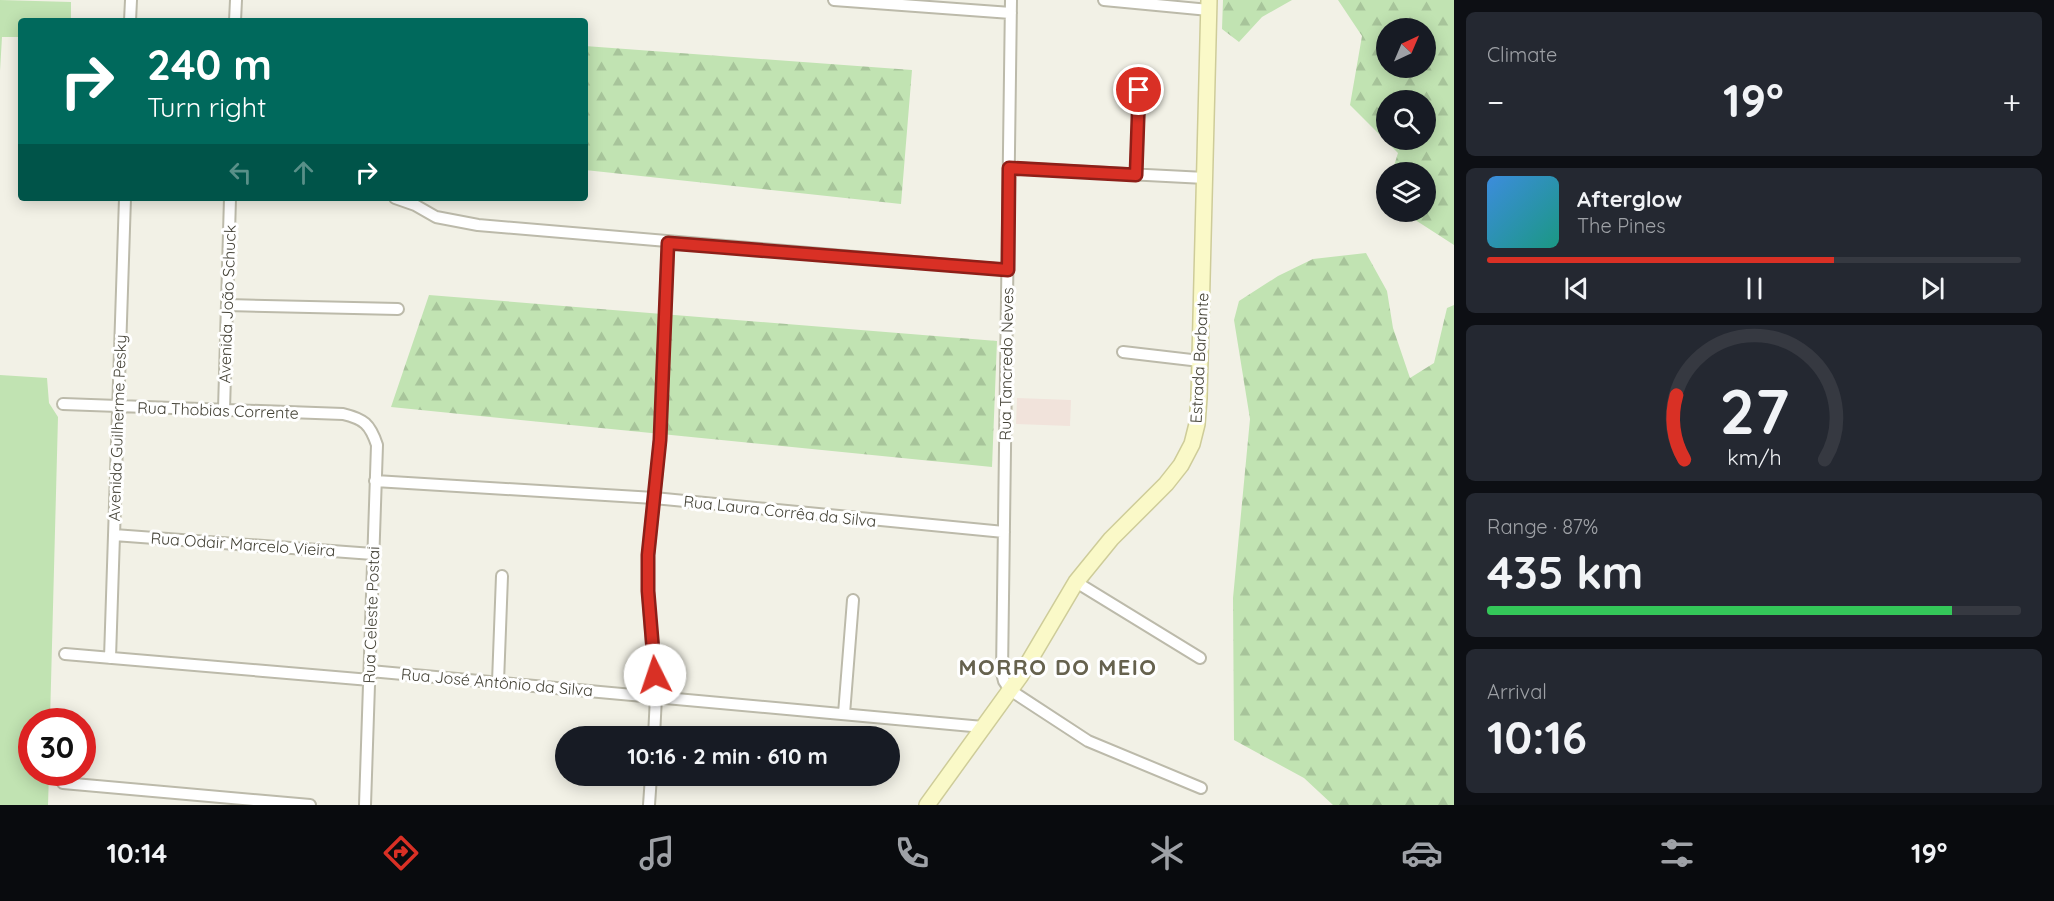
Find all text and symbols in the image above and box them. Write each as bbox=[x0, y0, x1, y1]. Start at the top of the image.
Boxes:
north arrow bbox=[1376, 18, 1436, 78]
map controls bbox=[1376, 18, 1436, 222]
text: 240 m bbox=[147, 38, 272, 91]
icon: right bbox=[48, 42, 126, 120]
text: Climate bbox=[1487, 42, 1557, 67]
pin bbox=[1113, 64, 1164, 115]
text: 19° bbox=[1723, 72, 1784, 128]
icon: arrive bbox=[1122, 73, 1155, 106]
text: − bbox=[1487, 81, 1504, 122]
text: + bbox=[2002, 81, 2021, 122]
text: Turn right bbox=[147, 90, 266, 124]
button: search bbox=[1376, 90, 1436, 150]
icon: left bbox=[224, 156, 257, 189]
icon: ahead bbox=[287, 156, 320, 189]
icon: right bbox=[350, 156, 383, 189]
button: layers bbox=[1376, 162, 1436, 222]
text: Afterglow bbox=[1577, 185, 1682, 213]
text: The Pines bbox=[1577, 213, 1666, 238]
street label: Avenida João Schuck bbox=[214, 224, 240, 384]
icon: previous bbox=[1560, 272, 1593, 305]
icon: pause bbox=[1738, 272, 1771, 305]
icon: next bbox=[1916, 272, 1949, 305]
street label: Rua Tancredo Neves bbox=[995, 287, 1017, 441]
street label: Estrada Barbante bbox=[1186, 292, 1212, 424]
street label: Avenida Guilherme Pesky bbox=[104, 334, 130, 522]
text: 27 bbox=[1719, 372, 1789, 450]
street label: Rua Thobias Corrente bbox=[137, 397, 299, 423]
text: km/h bbox=[1727, 444, 1781, 470]
street label: Rua Laura Corrêa da Silva bbox=[683, 491, 877, 531]
text: Range · 87% bbox=[1487, 514, 1598, 539]
street label: Rua Odair Marcelo Vieira bbox=[150, 528, 336, 560]
text: 435 km bbox=[1487, 544, 1643, 600]
street label: Rua Celeste Postai bbox=[359, 546, 383, 684]
position arrow bbox=[623, 643, 687, 707]
district label: MORRO DO MEIO bbox=[958, 653, 1158, 681]
street label: Rua José Antônio da Silva bbox=[400, 664, 594, 700]
text: Arrival bbox=[1487, 679, 1547, 704]
speed limit sign: 30 bbox=[18, 708, 96, 786]
text: 10:16 bbox=[1487, 709, 1587, 765]
text: 10:16 · 2 min · 610 m bbox=[627, 742, 828, 770]
icon: directions bbox=[380, 832, 422, 874]
icon: music bbox=[636, 832, 678, 874]
icon: phone bbox=[891, 832, 933, 874]
icon: climate bbox=[1146, 832, 1188, 874]
icon: car bbox=[1401, 832, 1443, 874]
icon: filters bbox=[1656, 832, 1698, 874]
text: 10:14 bbox=[107, 836, 167, 870]
text: 19° bbox=[1911, 836, 1947, 870]

